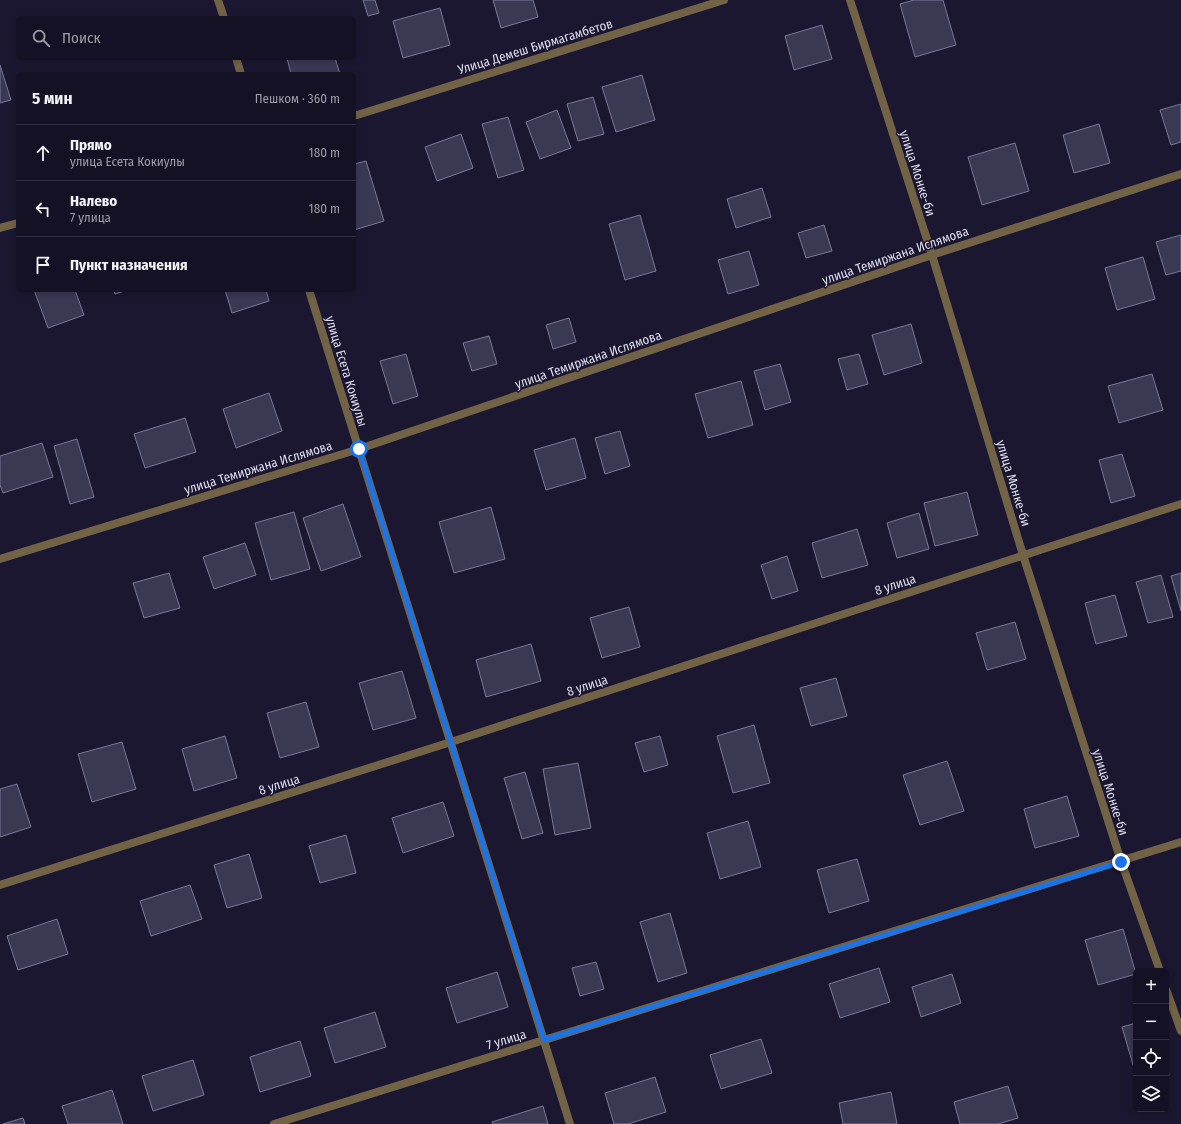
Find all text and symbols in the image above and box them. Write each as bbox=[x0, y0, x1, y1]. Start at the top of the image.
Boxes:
search box bbox=[16, 16, 356, 60]
street label: Улица Демеш Бирмагамбетов bbox=[455, 16, 614, 77]
icon: search bbox=[30, 27, 52, 49]
text: Поиск bbox=[62, 29, 100, 47]
text: 5 мин bbox=[32, 88, 72, 109]
text: Пешком · 360 m bbox=[255, 91, 340, 106]
street label: улица Монке-би bbox=[897, 128, 938, 218]
text: Прямо bbox=[70, 136, 112, 154]
icon: ahead bbox=[32, 142, 54, 164]
text: 180 m bbox=[309, 145, 340, 160]
text: улица Есета Кокиулы bbox=[70, 154, 185, 169]
text: Налево bbox=[70, 192, 117, 210]
icon: left bbox=[32, 198, 54, 220]
text: 180 m bbox=[309, 201, 340, 216]
text: 7 улица bbox=[70, 210, 111, 225]
street label: улица Темиржана Ислямова bbox=[820, 223, 970, 288]
icon: arrive bbox=[32, 254, 54, 276]
text: Пункт назначения bbox=[70, 256, 188, 274]
street label: улица Есета Кокиулы bbox=[323, 314, 370, 428]
street label: улица Темиржана Ислямова bbox=[513, 327, 663, 392]
street label: улица Темиржана Ислямова bbox=[182, 438, 334, 497]
street label: улица Монке-би bbox=[993, 438, 1034, 528]
route start bbox=[350, 440, 368, 458]
street label: 8 улица bbox=[873, 571, 918, 598]
street label: 8 улица bbox=[565, 672, 610, 699]
street label: улица Монке-би bbox=[1090, 747, 1131, 837]
street label: 8 улица bbox=[257, 771, 301, 798]
route end bbox=[1112, 853, 1130, 871]
map controls bbox=[1133, 968, 1169, 1112]
button: + bbox=[1133, 968, 1169, 1004]
button: − bbox=[1133, 1004, 1169, 1040]
street label: 7 улица bbox=[484, 1026, 528, 1053]
button: locate bbox=[1133, 1040, 1169, 1076]
button: layers bbox=[1133, 1076, 1169, 1112]

